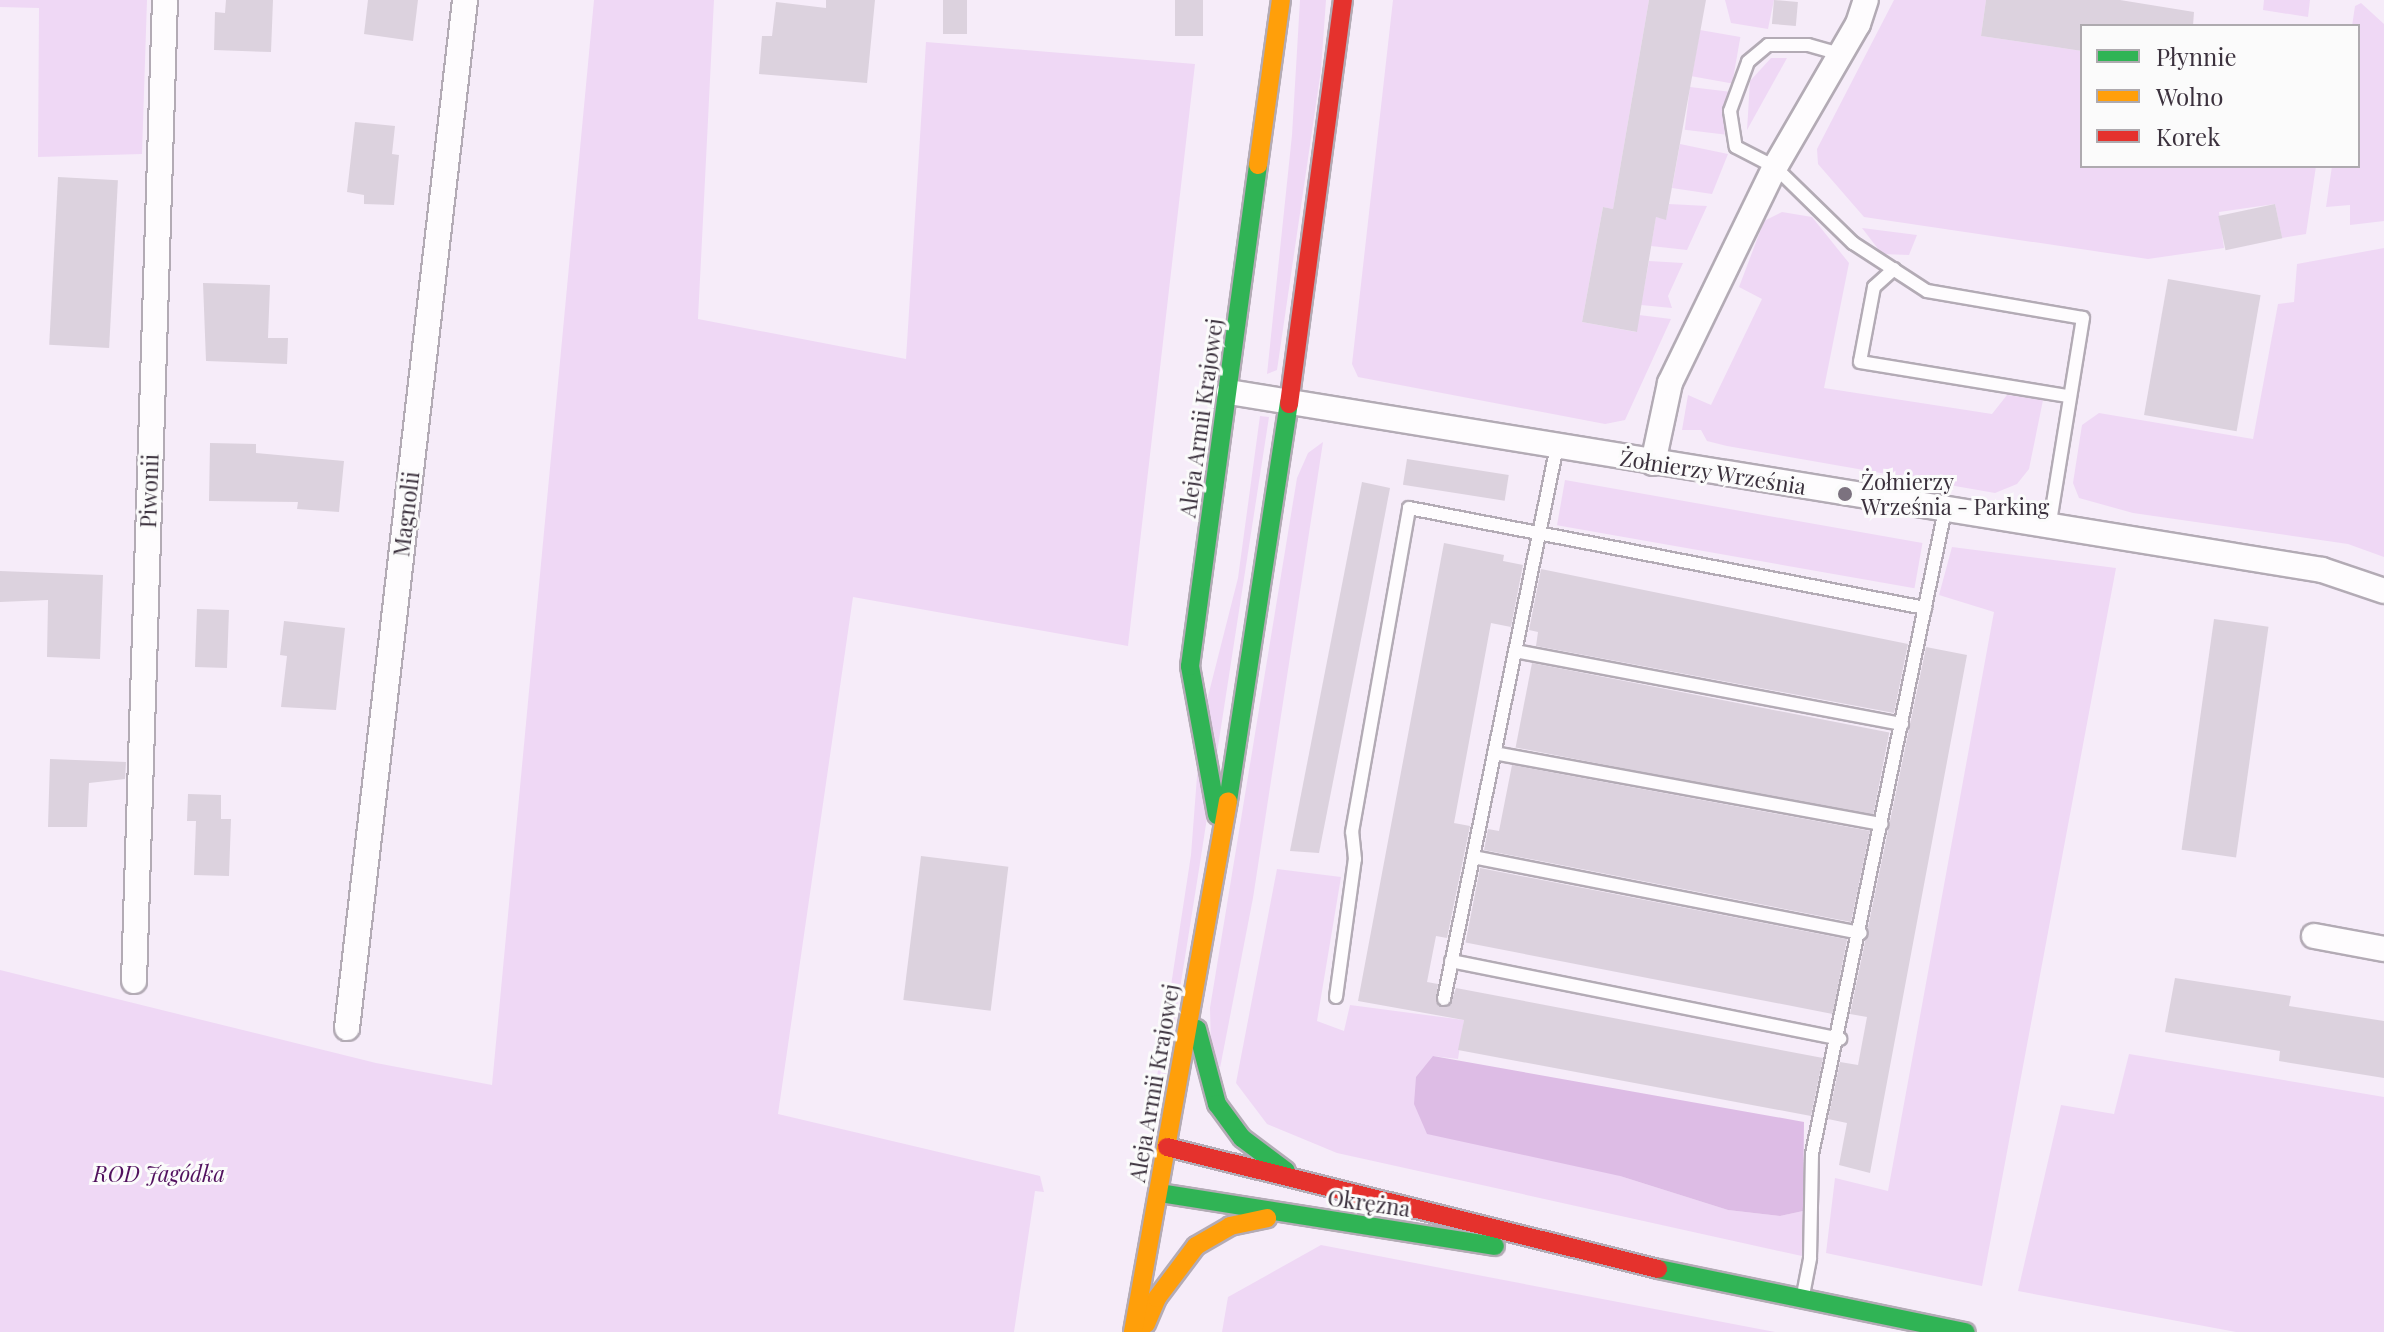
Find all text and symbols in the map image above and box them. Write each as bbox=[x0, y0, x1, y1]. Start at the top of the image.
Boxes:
legend bbox=[2080, 24, 2360, 168]
text: Płynnie bbox=[2156, 40, 2237, 72]
text: Wolno bbox=[2156, 80, 2223, 112]
text: Korek bbox=[2156, 120, 2220, 152]
street label: Aleja Armii Krajowej bbox=[1174, 316, 1228, 520]
street label: Żołnierzy Września bbox=[1617, 444, 1809, 500]
street label: Piwonii bbox=[135, 453, 163, 529]
place label: Żołnierzy Września - Parking bbox=[1861, 468, 2050, 520]
street label: Magnolii bbox=[388, 470, 424, 558]
marker: Żołnierzy Września - Parking bbox=[1836, 485, 1854, 503]
street label: Aleja Armii Krajowej bbox=[1123, 981, 1185, 1185]
park label: ROD Jagódka bbox=[93, 1161, 225, 1187]
street label: Okrężna bbox=[1326, 1184, 1412, 1222]

